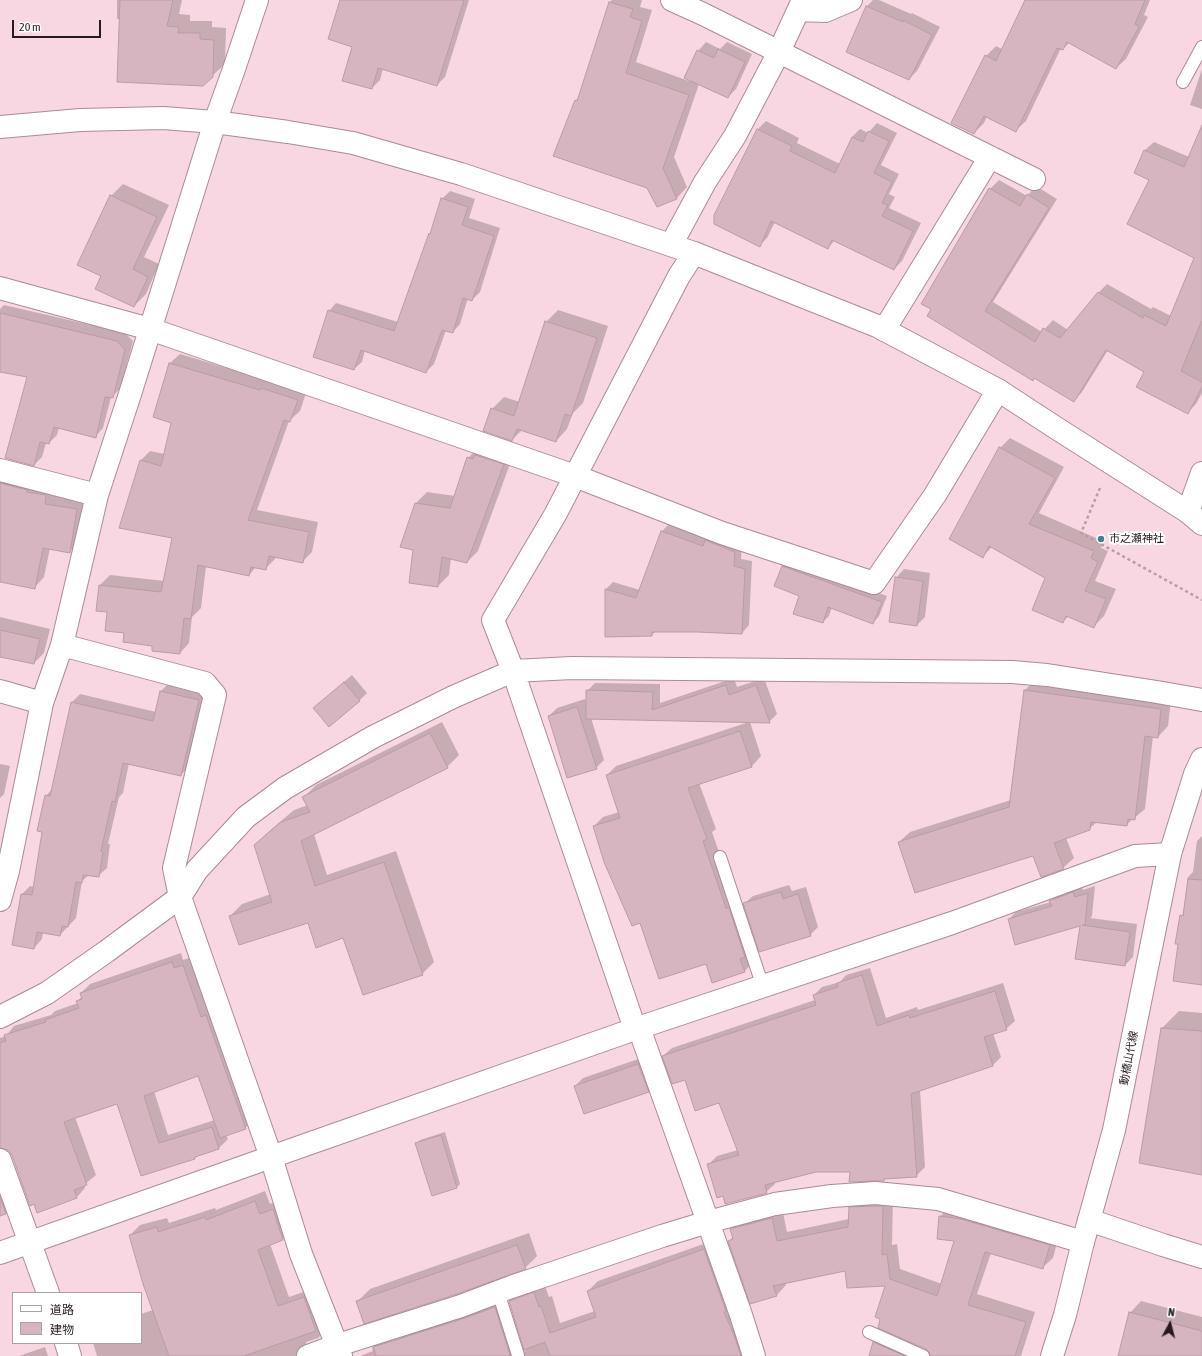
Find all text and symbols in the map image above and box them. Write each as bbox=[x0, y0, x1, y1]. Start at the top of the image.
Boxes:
scale bar bbox=[14, 12, 103, 38]
text: 20 m bbox=[19, 20, 41, 34]
place label: 市之瀬神社 bbox=[1109, 532, 1164, 546]
marker: 市之瀬神社 bbox=[1096, 534, 1106, 544]
street label: 動橋山代線 bbox=[1117, 1030, 1141, 1086]
legend bbox=[12, 1292, 142, 1344]
text: 道路 bbox=[50, 1303, 74, 1317]
north arrow bbox=[1150, 1304, 1190, 1344]
text: N bbox=[1168, 1306, 1175, 1318]
text: 建物 bbox=[50, 1323, 74, 1337]

